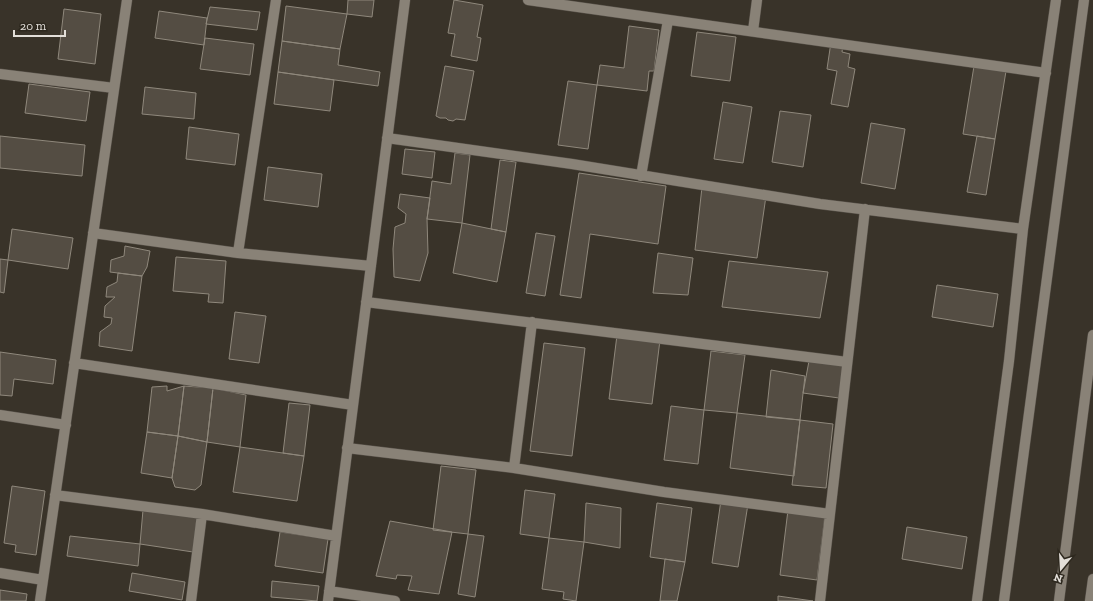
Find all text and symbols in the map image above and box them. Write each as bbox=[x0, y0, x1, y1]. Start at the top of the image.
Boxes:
scale bar bbox=[14, 12, 65, 38]
text: 20 m bbox=[20, 19, 47, 33]
north arrow bbox=[1041, 549, 1081, 589]
text: N bbox=[1051, 570, 1064, 586]

